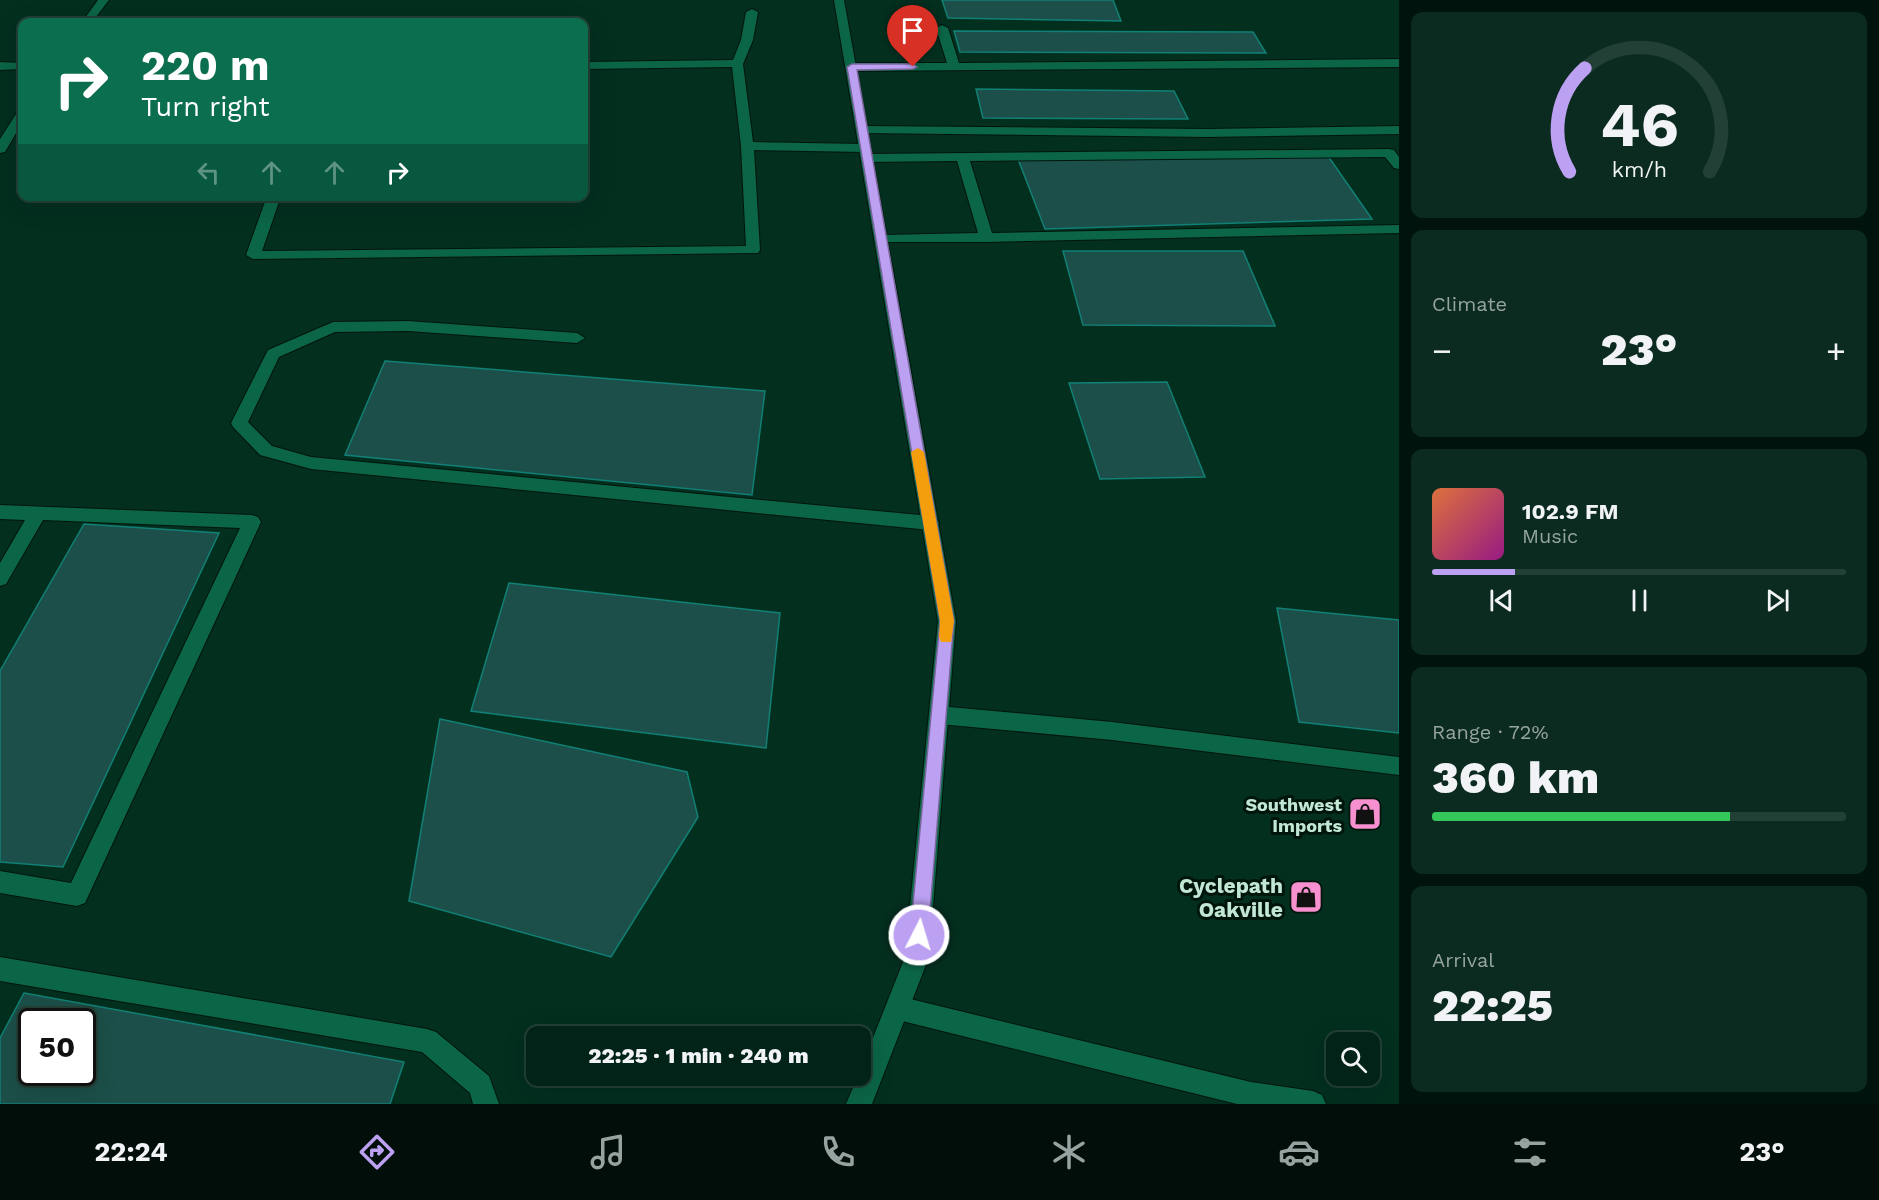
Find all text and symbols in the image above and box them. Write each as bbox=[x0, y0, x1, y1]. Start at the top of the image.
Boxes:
pin bbox=[887, 5, 938, 67]
icon: arrive bbox=[896, 14, 929, 47]
text: 220 m bbox=[141, 41, 270, 90]
icon: right bbox=[42, 42, 120, 120]
text: 46 bbox=[1600, 88, 1678, 161]
text: Turn right bbox=[141, 91, 270, 123]
icon: left bbox=[192, 156, 225, 189]
icon: ahead bbox=[255, 156, 288, 189]
icon: ahead bbox=[318, 156, 351, 189]
icon: right bbox=[381, 156, 414, 189]
text: km/h bbox=[1611, 158, 1667, 183]
text: Climate bbox=[1432, 292, 1507, 316]
text: 23° bbox=[1601, 323, 1677, 376]
text: − bbox=[1432, 331, 1452, 370]
text: + bbox=[1826, 331, 1846, 370]
text: 102.9 FM bbox=[1522, 499, 1618, 524]
text: Music bbox=[1522, 524, 1578, 548]
icon: previous bbox=[1485, 584, 1518, 617]
icon: pause bbox=[1623, 584, 1656, 617]
icon: next bbox=[1761, 584, 1794, 617]
text: Range · 72% bbox=[1432, 720, 1549, 744]
text: 360 km bbox=[1432, 751, 1599, 804]
place label: Southwest Imports bbox=[1245, 794, 1342, 836]
shop icon: Southwest Imports bbox=[1347, 796, 1383, 832]
place label: Cyclepath Oakville bbox=[1179, 873, 1283, 922]
shop icon: Cyclepath Oakville bbox=[1288, 879, 1324, 915]
position arrow bbox=[887, 903, 951, 967]
text: Arrival bbox=[1432, 948, 1494, 972]
text: 22:25 bbox=[1432, 979, 1553, 1032]
speed limit sign: 50 bbox=[18, 1008, 96, 1086]
map controls bbox=[1326, 1032, 1380, 1086]
button: search bbox=[1326, 1032, 1380, 1086]
text: 22:25 · 1 min · 240 m bbox=[588, 1043, 809, 1068]
icon: directions bbox=[356, 1131, 398, 1173]
icon: music bbox=[587, 1131, 629, 1173]
icon: phone bbox=[817, 1131, 859, 1173]
icon: climate bbox=[1048, 1131, 1090, 1173]
icon: car bbox=[1278, 1131, 1320, 1173]
icon: filters bbox=[1509, 1131, 1551, 1173]
text: 22:24 bbox=[94, 1136, 168, 1168]
text: 23° bbox=[1739, 1136, 1785, 1168]

